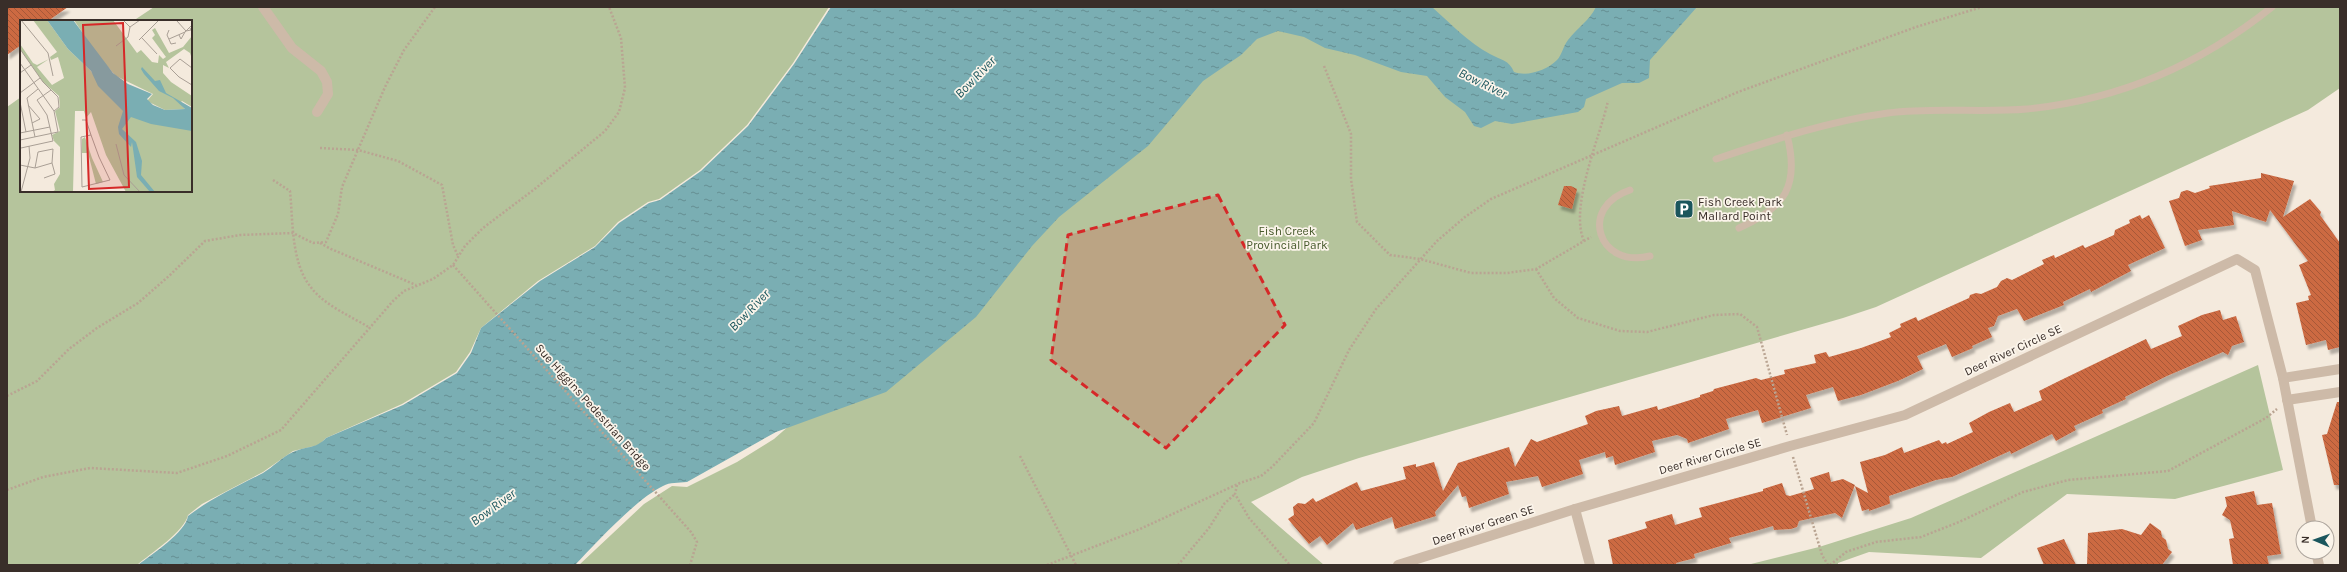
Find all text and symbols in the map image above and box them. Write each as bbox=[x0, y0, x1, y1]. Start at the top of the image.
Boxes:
inset map bbox=[20, 20, 192, 192]
water label: Bow River bbox=[952, 53, 999, 101]
water label: Bow River bbox=[1456, 65, 1510, 101]
place label: Fish Creek Park Mallard Point bbox=[1698, 195, 1782, 223]
parking icon: Fish Creek Park Mallard Point bbox=[1673, 198, 1695, 220]
park label: Fish Creek Provincial Park bbox=[1246, 224, 1328, 252]
water label: Bow River bbox=[726, 286, 773, 334]
street label: Deer River Circle SE bbox=[1962, 321, 2064, 379]
street label: Sue Higgins Pedestrian Bridge bbox=[532, 341, 654, 473]
street label: Deer River Circle SE bbox=[1657, 435, 1763, 477]
water label: Bow River bbox=[468, 485, 519, 528]
street label: Deer River Green SE bbox=[1430, 502, 1536, 548]
north arrow bbox=[2295, 520, 2335, 560]
text: N bbox=[2299, 535, 2312, 544]

